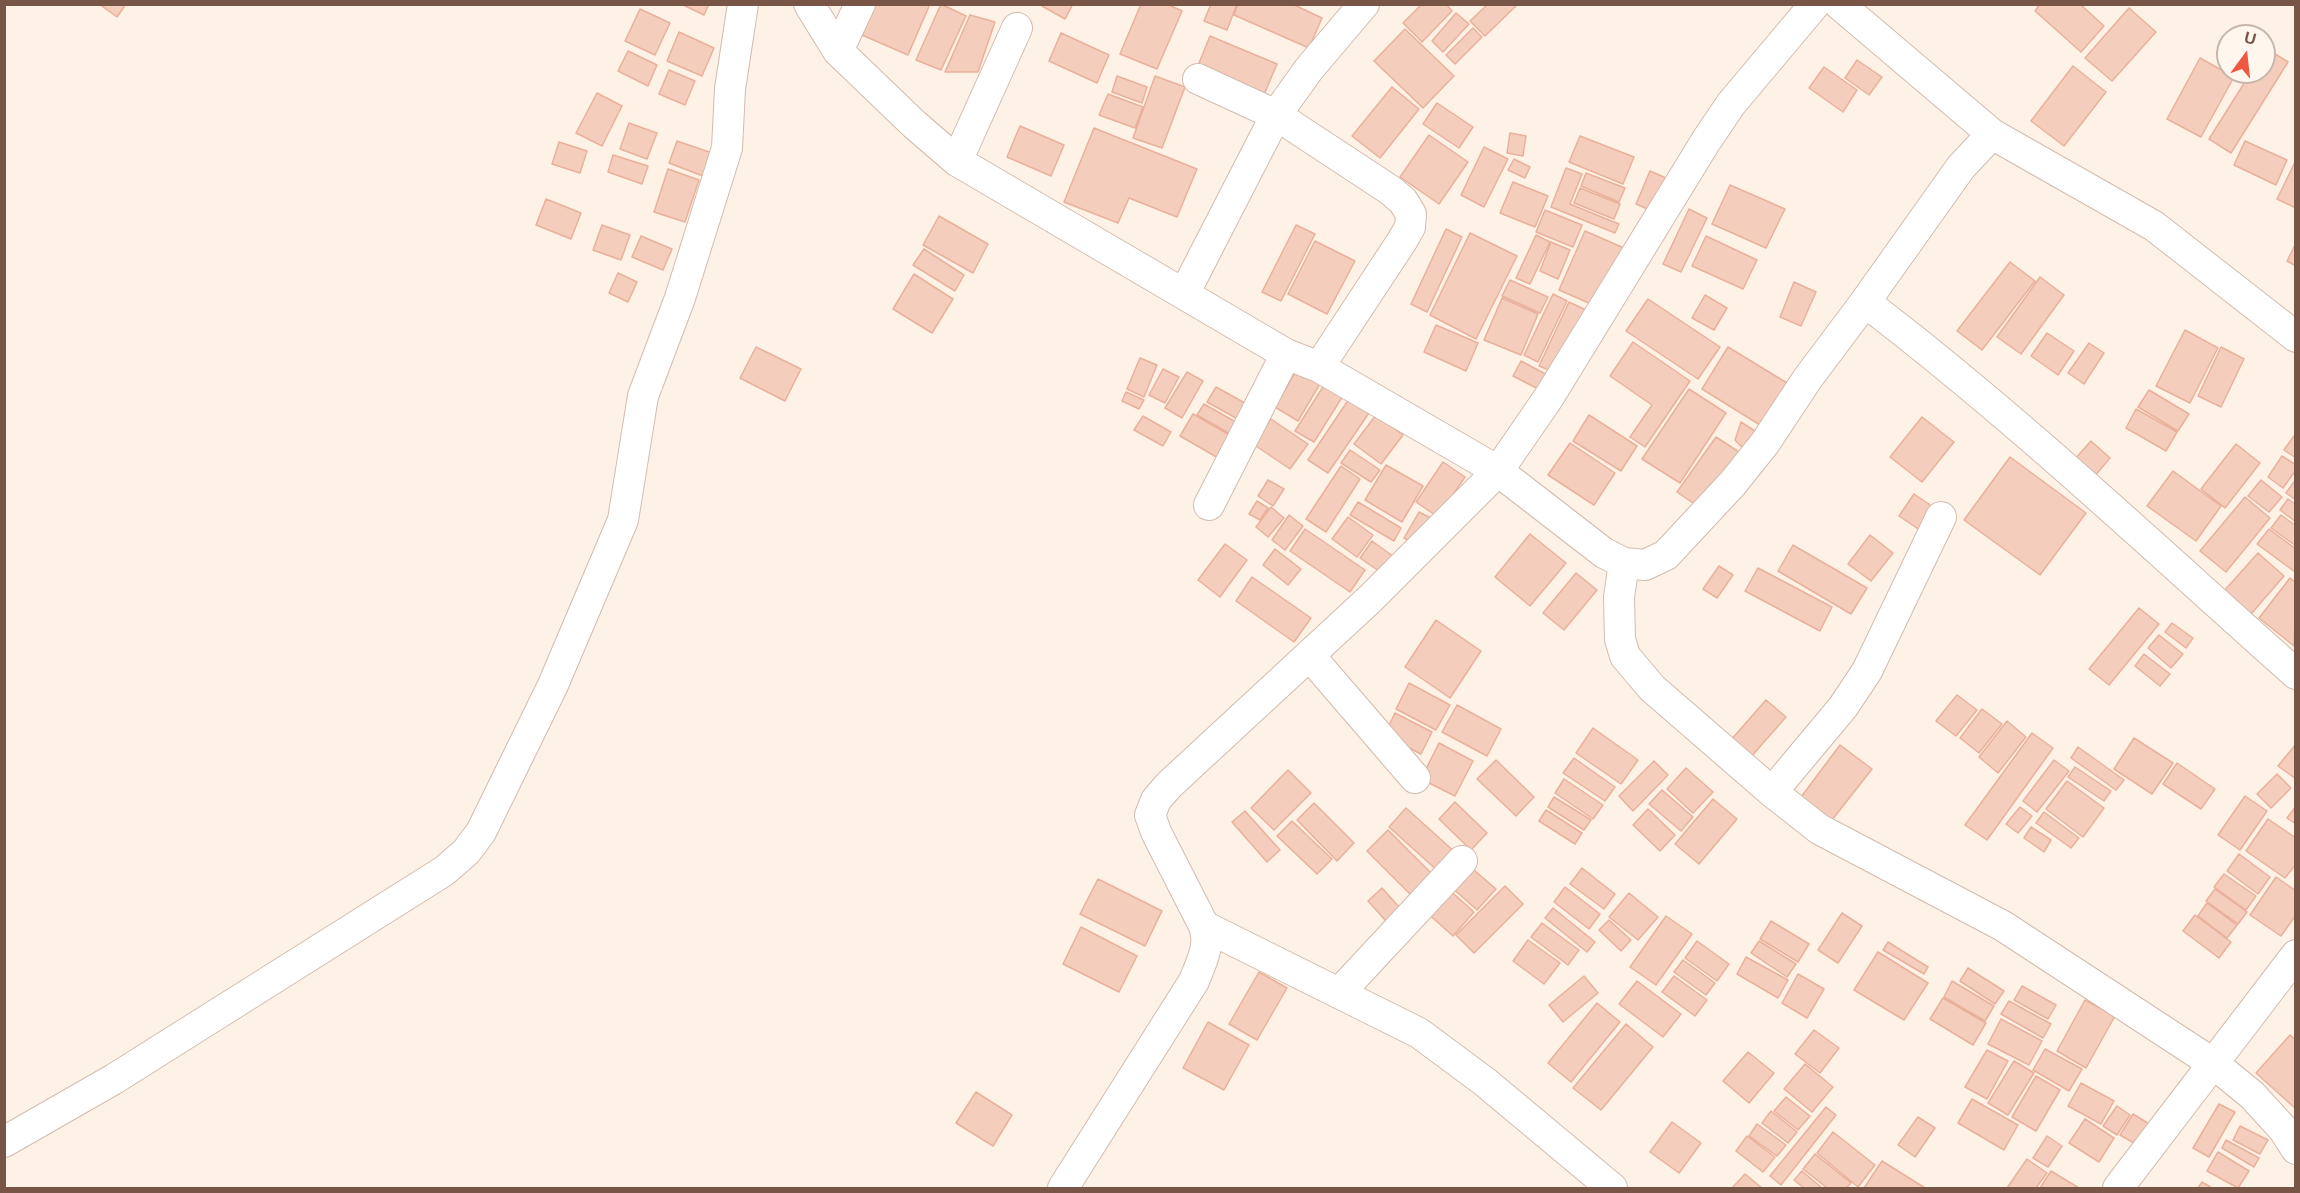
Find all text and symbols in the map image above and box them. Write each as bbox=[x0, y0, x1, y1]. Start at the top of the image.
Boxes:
north arrow bbox=[2216, 24, 2276, 84]
text: U bbox=[2242, 28, 2258, 48]

